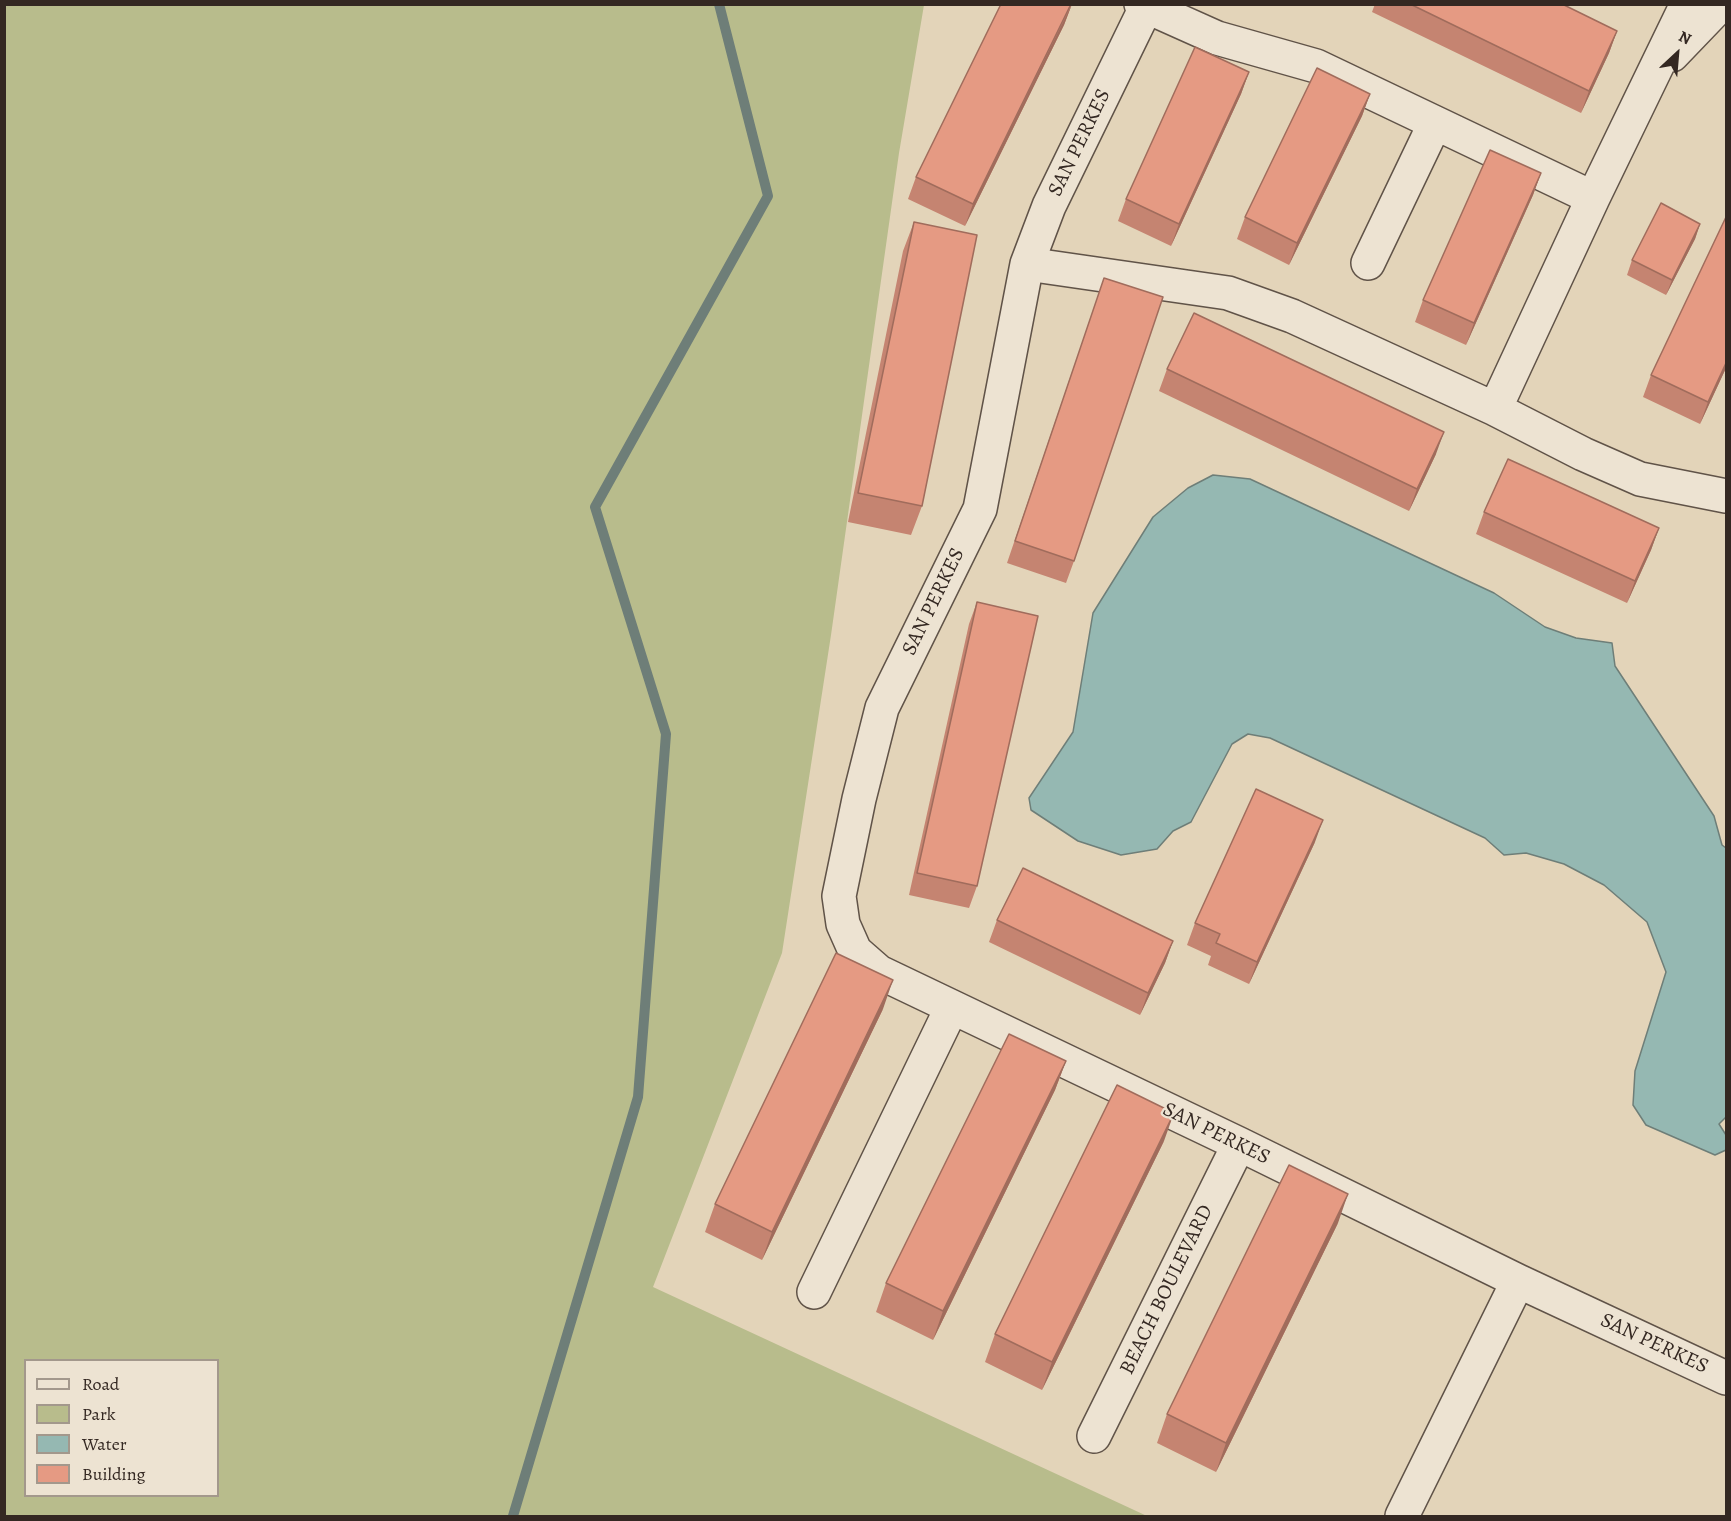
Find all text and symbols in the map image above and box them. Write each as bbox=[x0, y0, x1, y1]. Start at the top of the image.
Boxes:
north arrow bbox=[1647, 24, 1707, 84]
text: N bbox=[1675, 25, 1695, 50]
street label: SAN PERKES bbox=[1043, 85, 1117, 201]
street label: SAN PERKES bbox=[897, 544, 971, 660]
street label: SAN PERKES bbox=[1158, 1097, 1274, 1171]
street label: BEACH BOULEVARD bbox=[1115, 1201, 1219, 1379]
street label: SAN PERKES bbox=[1596, 1308, 1712, 1380]
legend bbox=[24, 1359, 219, 1497]
text: Road bbox=[82, 1372, 119, 1396]
text: Park bbox=[82, 1402, 116, 1426]
text: Water bbox=[82, 1432, 127, 1456]
text: Building bbox=[82, 1462, 146, 1486]

